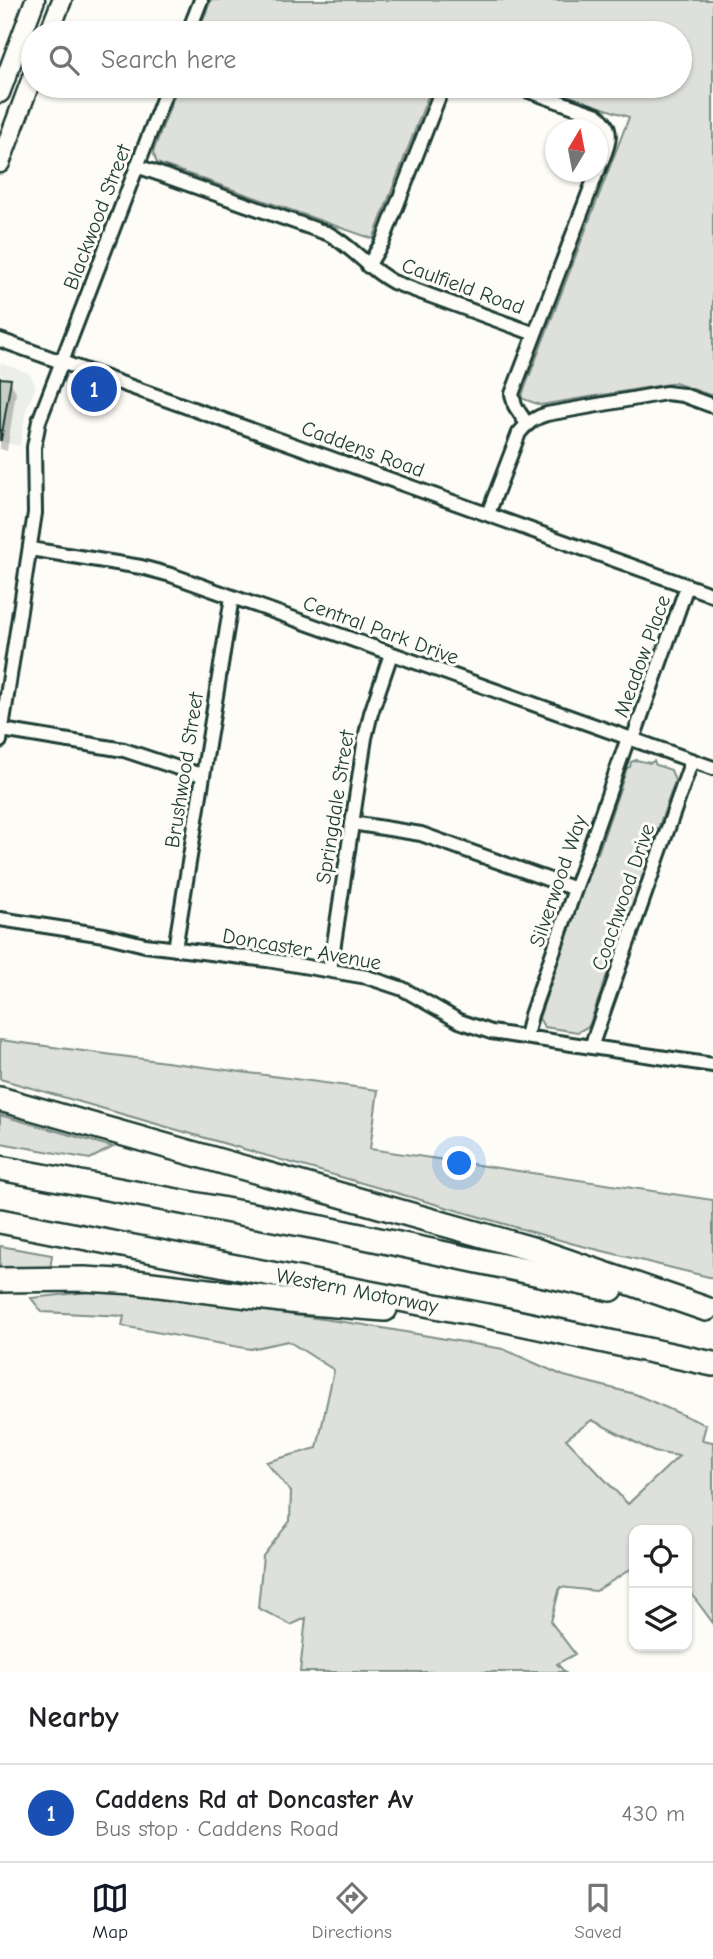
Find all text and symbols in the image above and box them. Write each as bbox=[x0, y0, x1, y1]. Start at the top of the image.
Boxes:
search box bbox=[21, 21, 692, 98]
icon: search bbox=[45, 41, 83, 79]
text: Search here bbox=[101, 45, 236, 75]
north arrow bbox=[545, 119, 608, 182]
street label: Blackwood Street bbox=[58, 140, 136, 293]
street label: Caulfield Road bbox=[399, 253, 527, 319]
pin: 1 bbox=[71, 363, 117, 415]
street label: Caddens Road bbox=[298, 416, 428, 482]
street label: Central Park Drive bbox=[300, 591, 462, 669]
street label: Meadow Place bbox=[609, 592, 675, 720]
street label: Brushwood Street bbox=[160, 690, 208, 850]
street label: Springdale Street bbox=[311, 727, 359, 886]
street label: Silverwood Way bbox=[524, 811, 592, 950]
street label: Coachwood Drive bbox=[587, 820, 659, 974]
street label: Doncaster Avenue bbox=[221, 923, 383, 975]
your location bbox=[442, 1146, 476, 1180]
street label: Western Motorway bbox=[274, 1263, 441, 1318]
map controls bbox=[629, 1525, 692, 1651]
button: locate bbox=[629, 1525, 692, 1588]
button: layers bbox=[629, 1588, 692, 1651]
text: Nearby bbox=[28, 1700, 119, 1735]
text: Caddens Rd at Doncaster Av bbox=[95, 1785, 413, 1815]
text: 1 bbox=[46, 1800, 56, 1827]
text: 430 m bbox=[622, 1800, 685, 1827]
text: Bus stop · Caddens Road bbox=[95, 1815, 339, 1842]
tab: Map bbox=[91, 1879, 129, 1943]
tab: Directions bbox=[312, 1879, 392, 1943]
tab: Saved bbox=[574, 1879, 622, 1943]

